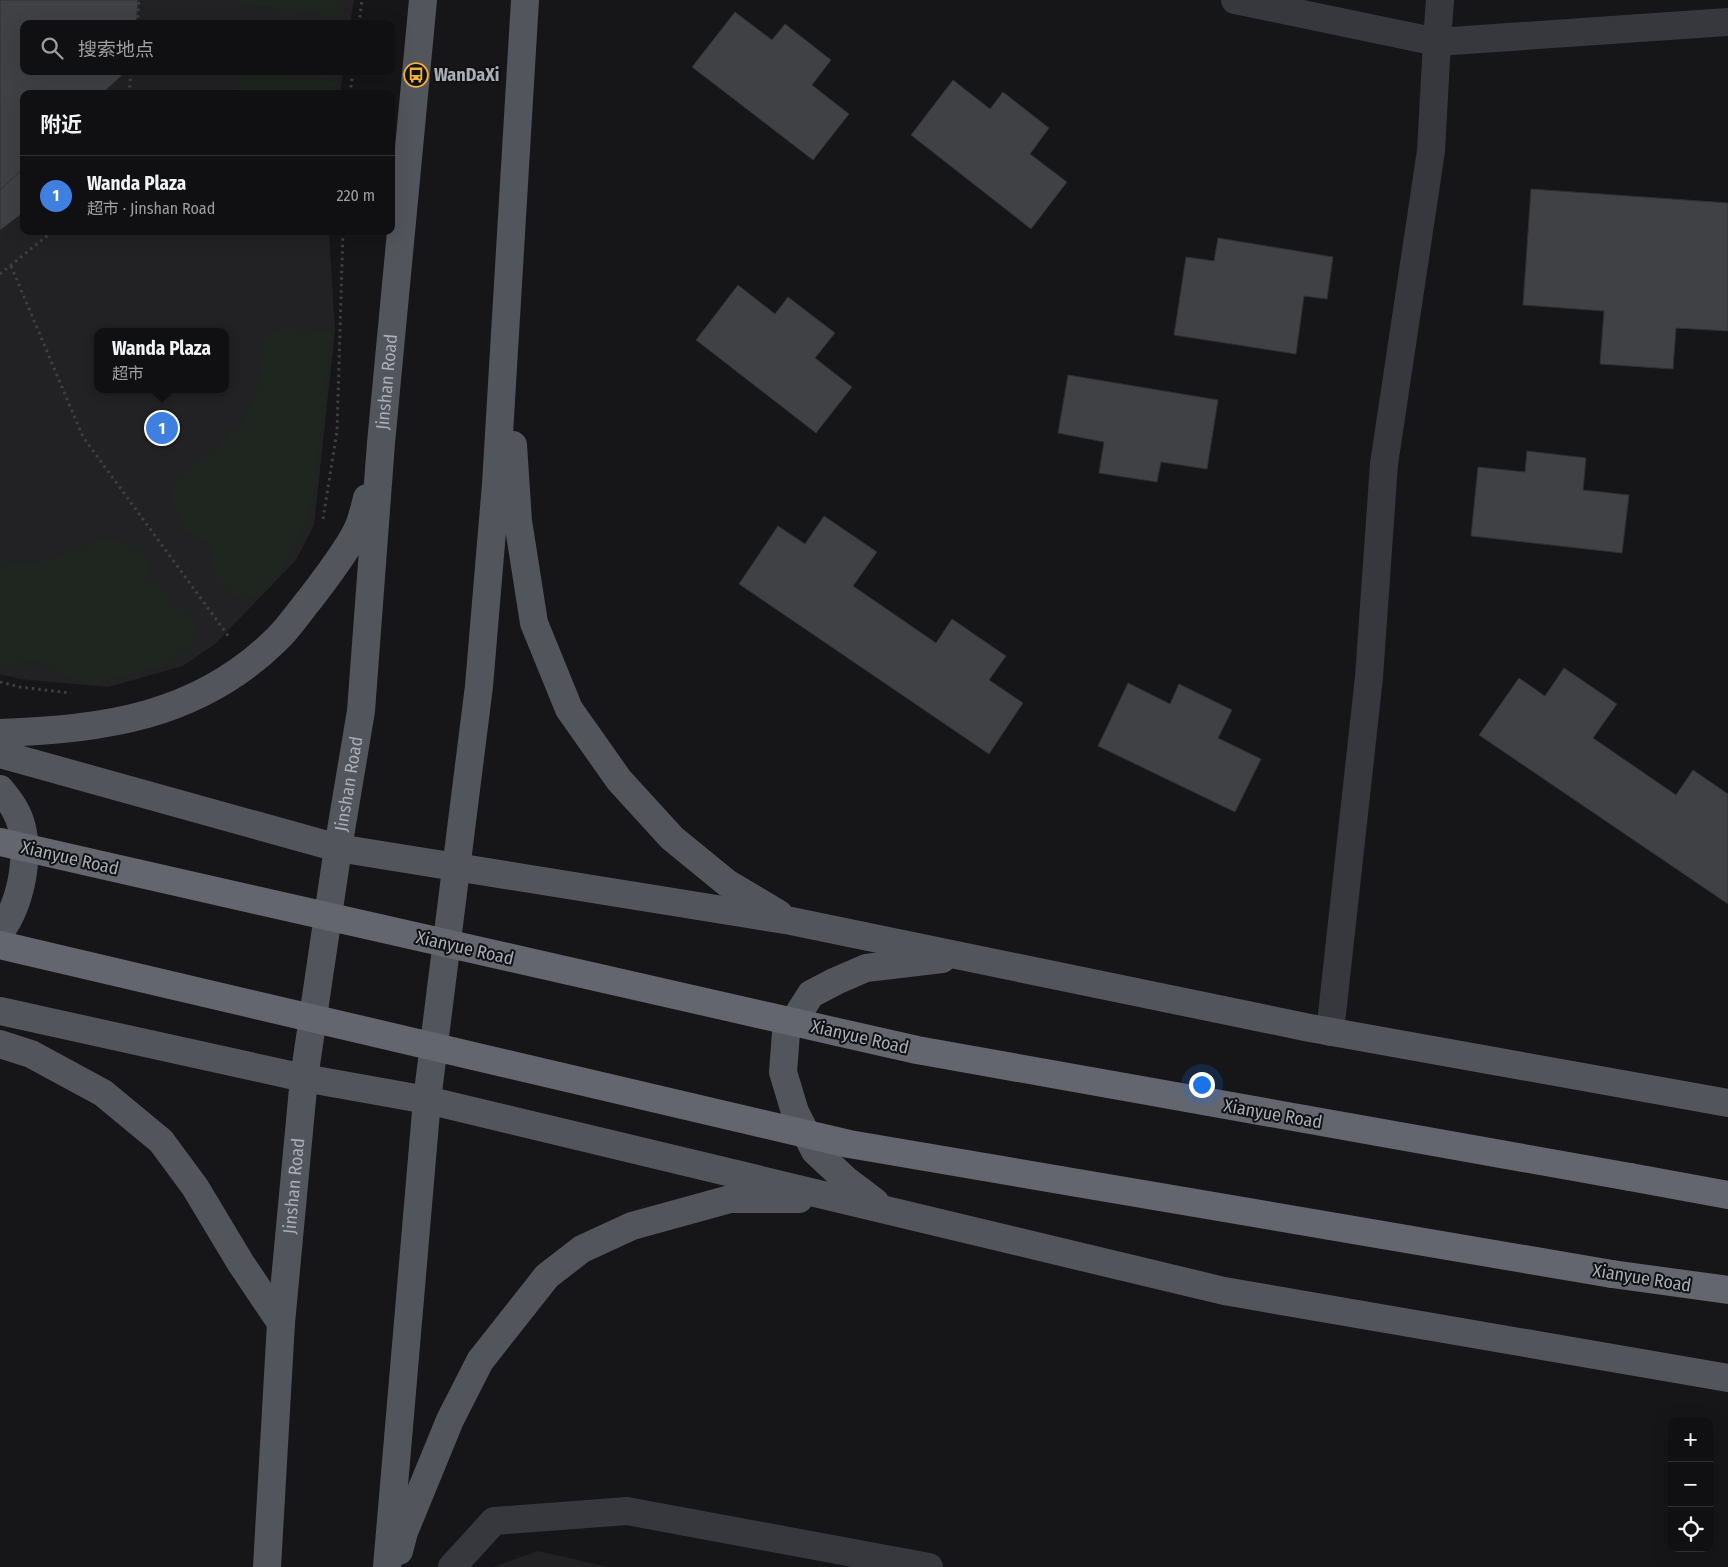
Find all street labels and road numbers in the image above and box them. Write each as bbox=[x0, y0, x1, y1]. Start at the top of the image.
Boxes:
street label: Jinshan Road bbox=[371, 333, 402, 431]
street label: Jinshan Road bbox=[330, 735, 368, 833]
street label: Xianyue Road bbox=[19, 836, 121, 880]
street label: Xianyue Road bbox=[414, 926, 516, 970]
street label: Xianyue Road bbox=[809, 1015, 911, 1059]
street label: Xianyue Road bbox=[1222, 1095, 1324, 1133]
street label: Jinshan Road bbox=[278, 1137, 309, 1235]
street label: Xianyue Road bbox=[1591, 1259, 1693, 1297]

